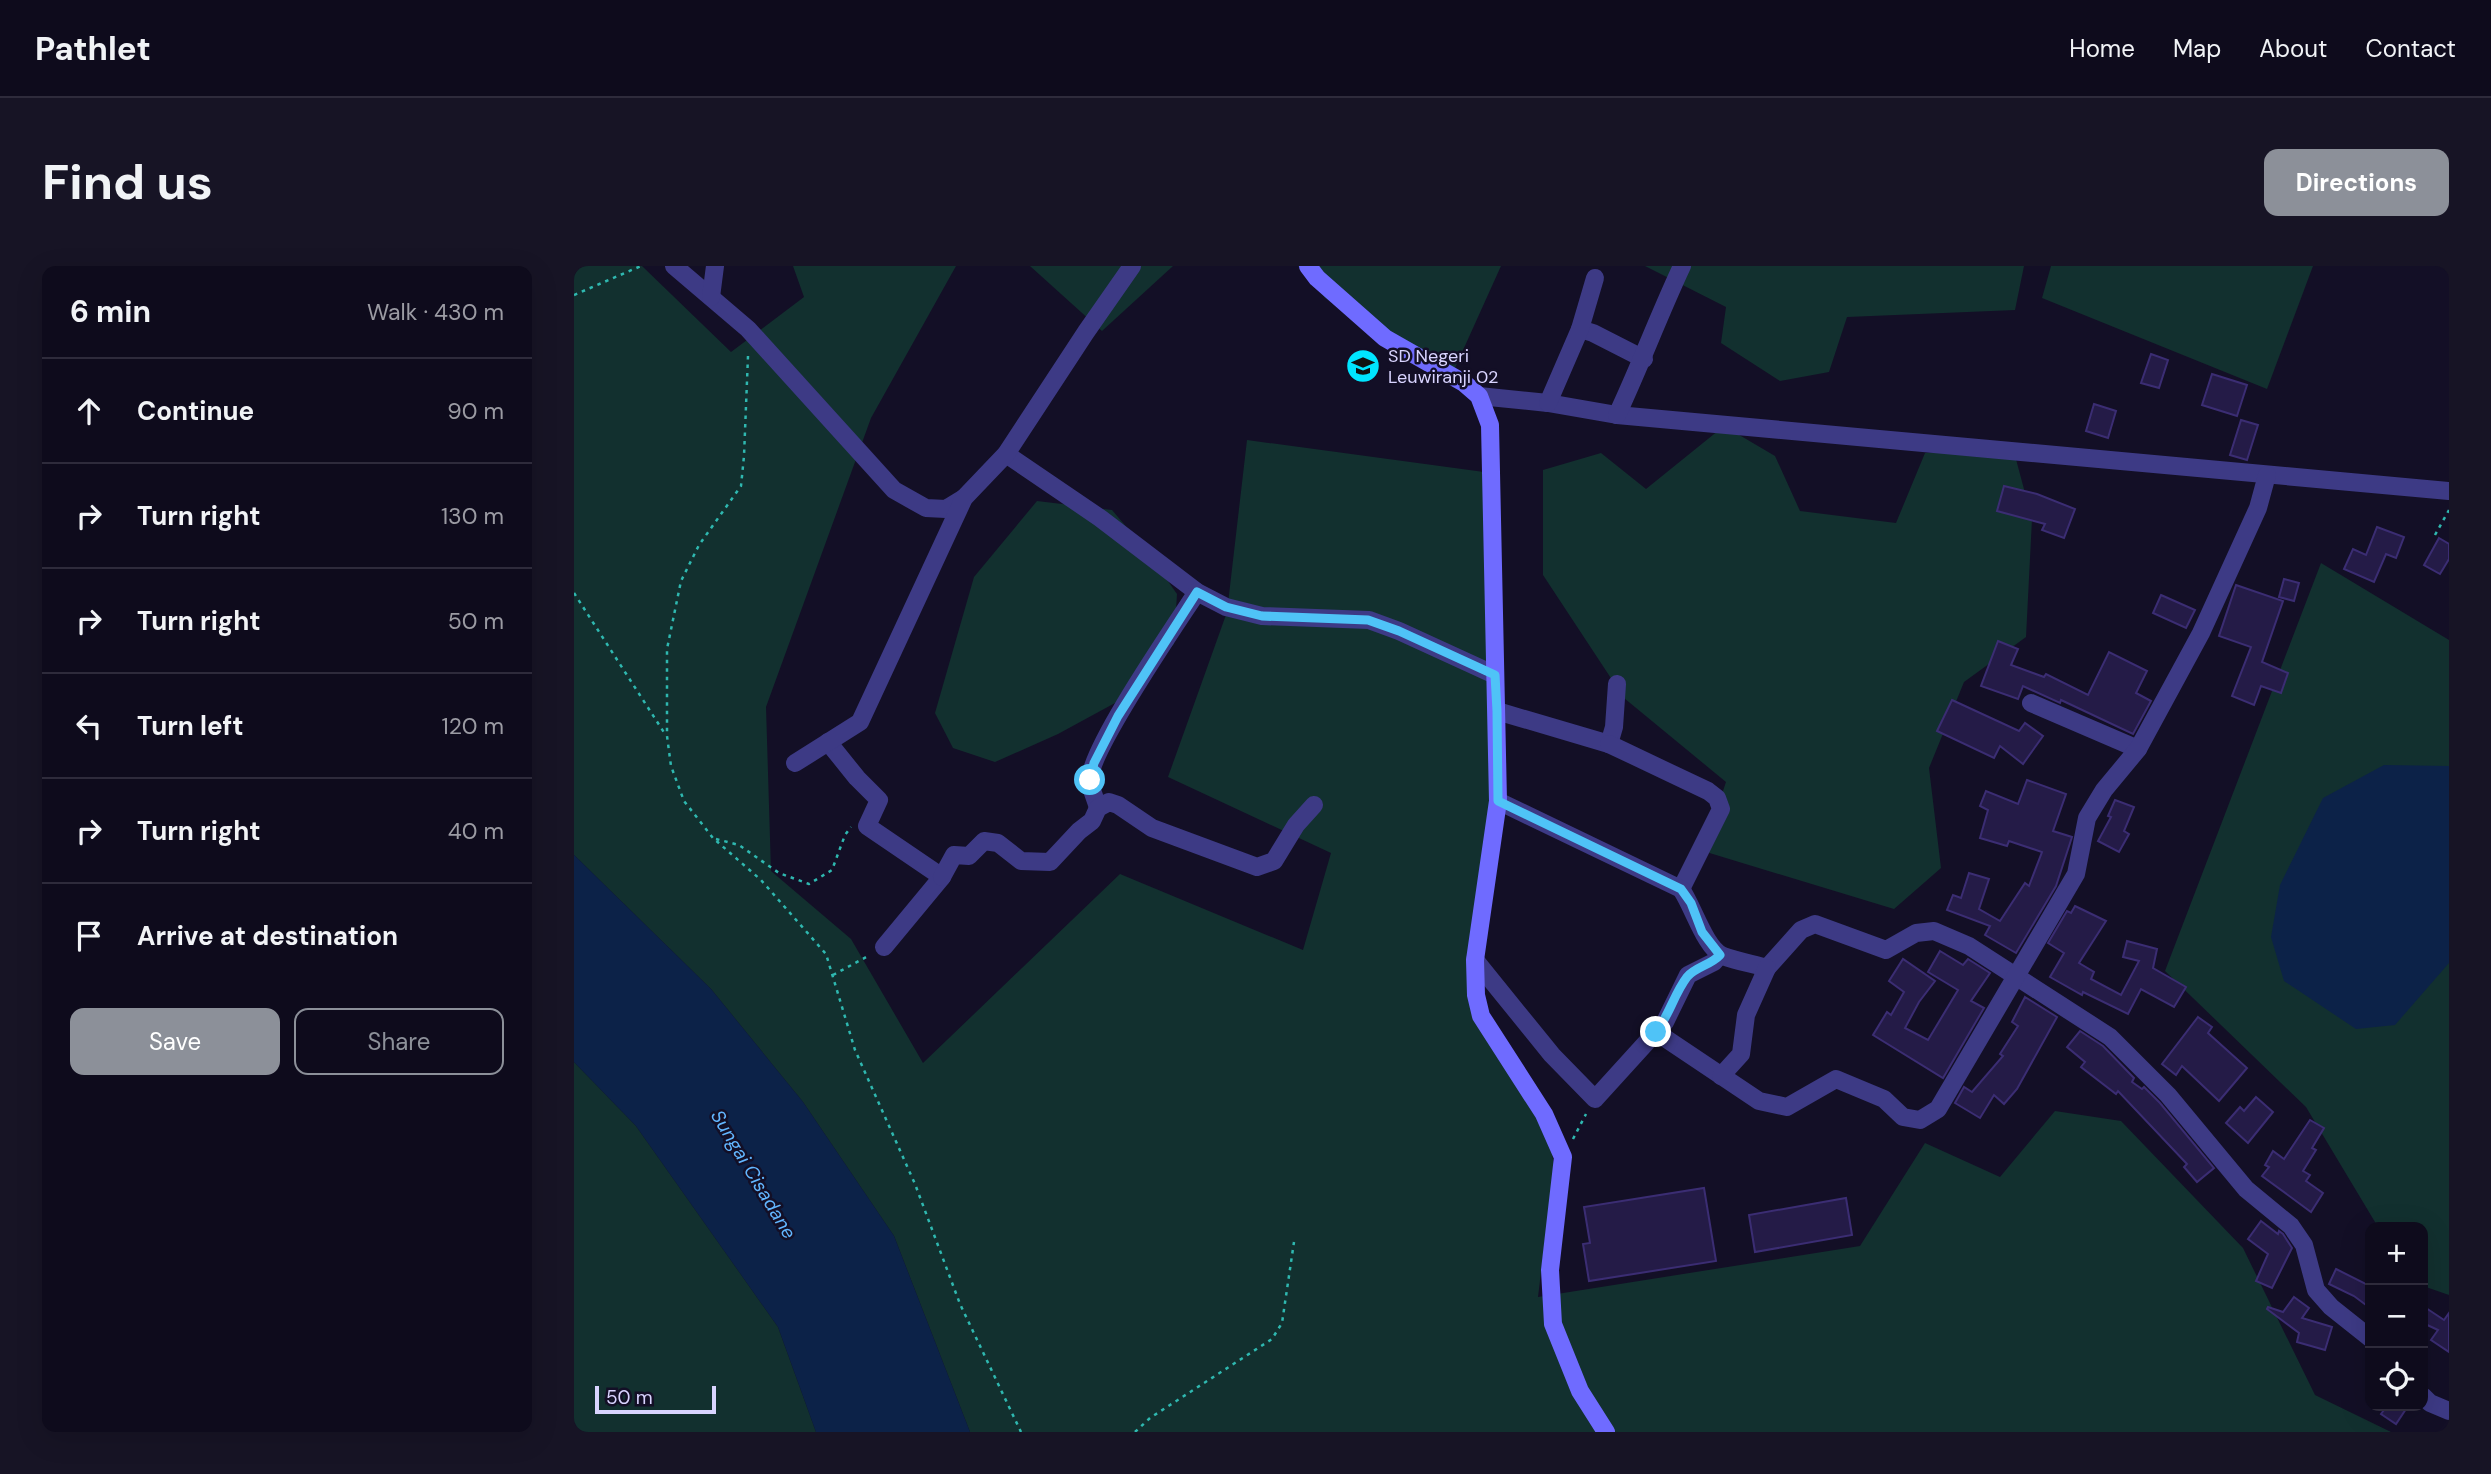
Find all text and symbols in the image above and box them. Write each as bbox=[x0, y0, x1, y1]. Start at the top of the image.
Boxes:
text: Pathlet bbox=[35, 27, 151, 70]
text: Home bbox=[2069, 33, 2135, 64]
text: Map bbox=[2173, 33, 2221, 64]
text: About bbox=[2259, 33, 2328, 64]
text: Contact bbox=[2366, 33, 2456, 64]
button: Directions bbox=[2264, 149, 2449, 216]
text: Find us bbox=[42, 150, 213, 214]
text: 6 min bbox=[70, 292, 151, 331]
text: Walk · 430 m bbox=[367, 297, 504, 327]
place label: SD Negeri Leuwiranji 02 bbox=[1388, 344, 1498, 389]
school or university icon: SD Negeri Leuwiranji 02 bbox=[1344, 347, 1382, 385]
icon: ahead bbox=[70, 392, 108, 430]
text: Continue bbox=[137, 394, 254, 428]
text: 90 m bbox=[447, 396, 504, 426]
icon: right bbox=[70, 497, 108, 535]
text: Turn right bbox=[137, 499, 261, 533]
text: 130 m bbox=[441, 501, 504, 531]
icon: right bbox=[70, 602, 108, 640]
text: Turn right bbox=[137, 604, 261, 638]
text: 50 m bbox=[448, 606, 504, 636]
icon: left bbox=[70, 707, 108, 745]
text: Turn left bbox=[137, 709, 244, 743]
text: 120 m bbox=[441, 711, 504, 741]
route start bbox=[1074, 764, 1105, 795]
icon: right bbox=[70, 812, 108, 850]
text: Turn right bbox=[137, 814, 261, 848]
text: 40 m bbox=[448, 816, 504, 846]
icon: arrive bbox=[70, 917, 108, 955]
text: Arrive at destination bbox=[137, 919, 398, 953]
button: Save bbox=[70, 1008, 280, 1075]
button: Share bbox=[294, 1008, 504, 1075]
route end bbox=[1640, 1016, 1671, 1047]
water label: Sungai Cisadane bbox=[705, 1105, 802, 1243]
map controls bbox=[2365, 1222, 2428, 1411]
button: + bbox=[2365, 1222, 2428, 1285]
button: − bbox=[2365, 1285, 2428, 1348]
button: locate bbox=[2365, 1348, 2428, 1411]
scale bar bbox=[595, 1383, 716, 1415]
text: 50 m bbox=[606, 1385, 653, 1410]

